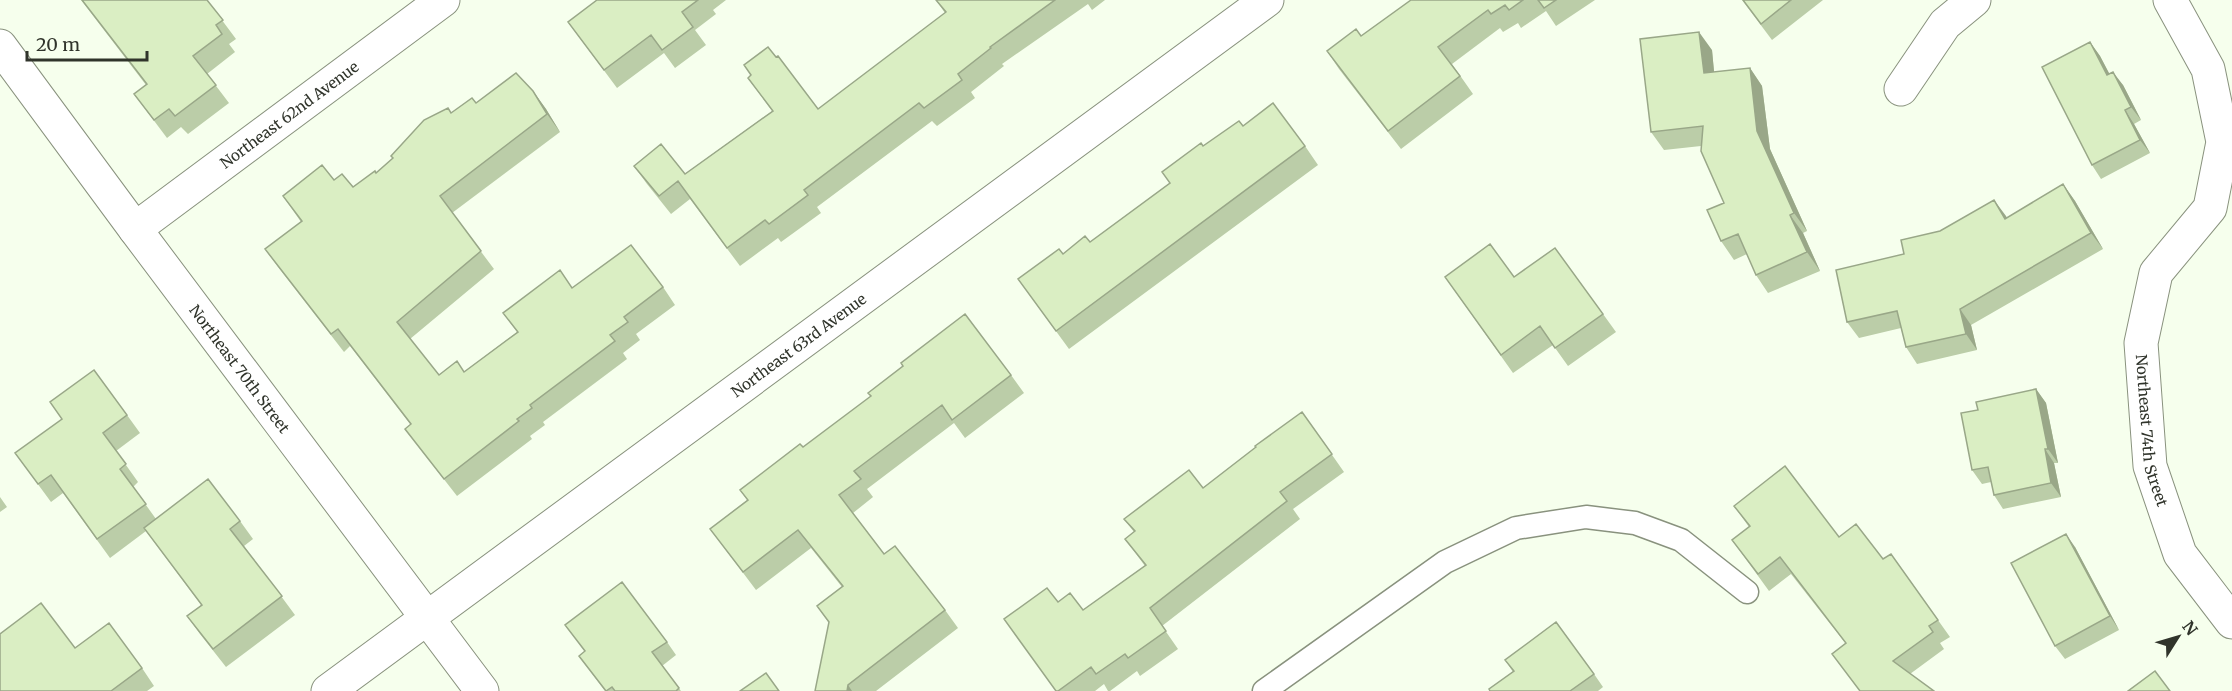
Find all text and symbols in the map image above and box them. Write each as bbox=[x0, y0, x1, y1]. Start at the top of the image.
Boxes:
scale bar bbox=[27, 24, 147, 62]
text: 20 m bbox=[36, 33, 80, 56]
street label: Northeast 62nd Avenue bbox=[216, 57, 362, 172]
street label: Northeast 63rd Avenue bbox=[727, 289, 870, 401]
street label: Northeast 70th Street bbox=[186, 301, 294, 437]
street label: Northeast 74th Street bbox=[2132, 354, 2173, 509]
north arrow bbox=[2148, 607, 2208, 667]
text: N bbox=[2178, 617, 2202, 639]

